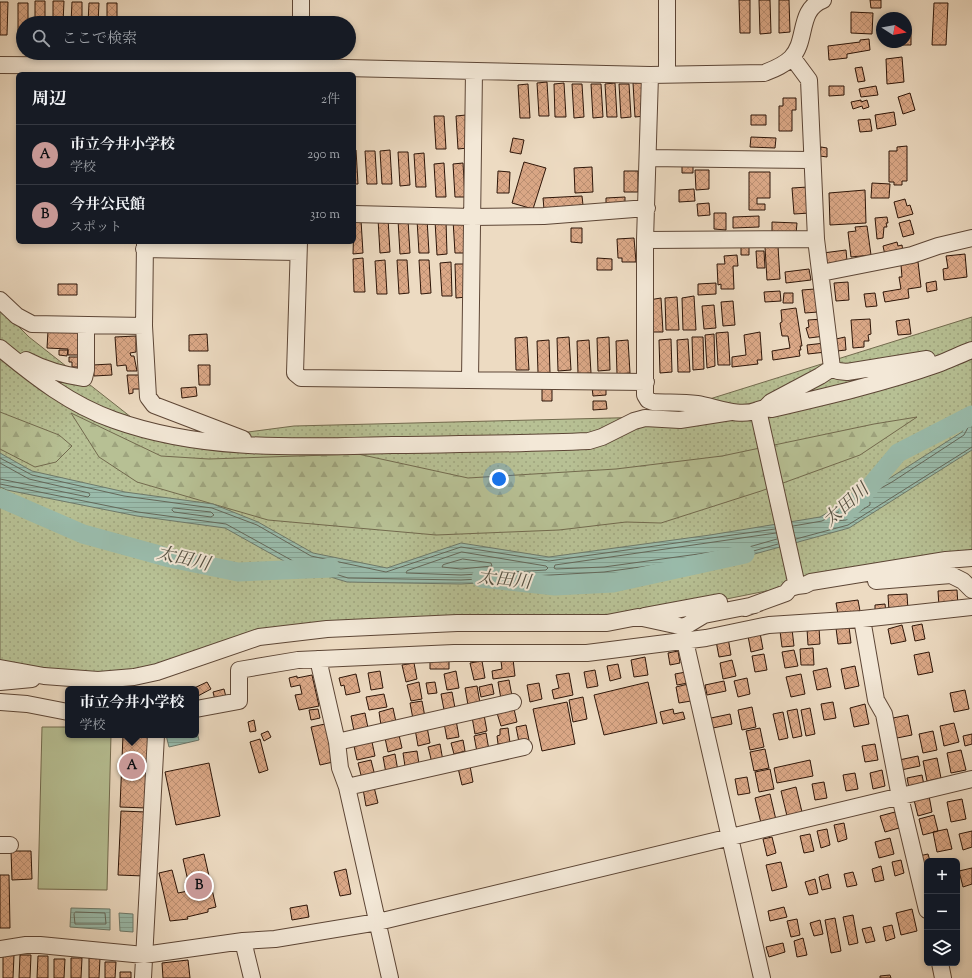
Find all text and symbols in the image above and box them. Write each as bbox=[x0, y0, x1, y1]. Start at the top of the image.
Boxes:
north arrow bbox=[876, 12, 912, 48]
search box bbox=[16, 16, 356, 60]
icon: search bbox=[30, 27, 52, 49]
text: ここで検索 bbox=[62, 29, 137, 50]
text: 周辺 bbox=[32, 88, 66, 112]
text: 2件 bbox=[321, 91, 340, 109]
text: 市立今井小学校 bbox=[70, 135, 175, 156]
text: A bbox=[40, 146, 50, 164]
text: 290 m bbox=[307, 146, 340, 164]
text: 学校 bbox=[70, 159, 96, 177]
text: 今井公民館 bbox=[70, 195, 145, 216]
text: B bbox=[41, 206, 49, 224]
text: 310 m bbox=[310, 206, 340, 224]
text: スポット bbox=[70, 219, 122, 237]
your location bbox=[489, 469, 509, 489]
water label: 太田川 bbox=[818, 477, 877, 534]
water label: 太田川 bbox=[154, 541, 214, 579]
water label: 太田川 bbox=[476, 565, 534, 597]
popup bbox=[65, 686, 199, 738]
text: 市立今井小学校 bbox=[79, 693, 185, 714]
text: 学校 bbox=[79, 717, 106, 735]
pin: A bbox=[119, 751, 145, 781]
map controls bbox=[924, 858, 960, 966]
button: + bbox=[924, 858, 960, 894]
pin: B bbox=[186, 871, 212, 901]
button: − bbox=[924, 894, 960, 930]
button: layers bbox=[924, 930, 960, 966]

